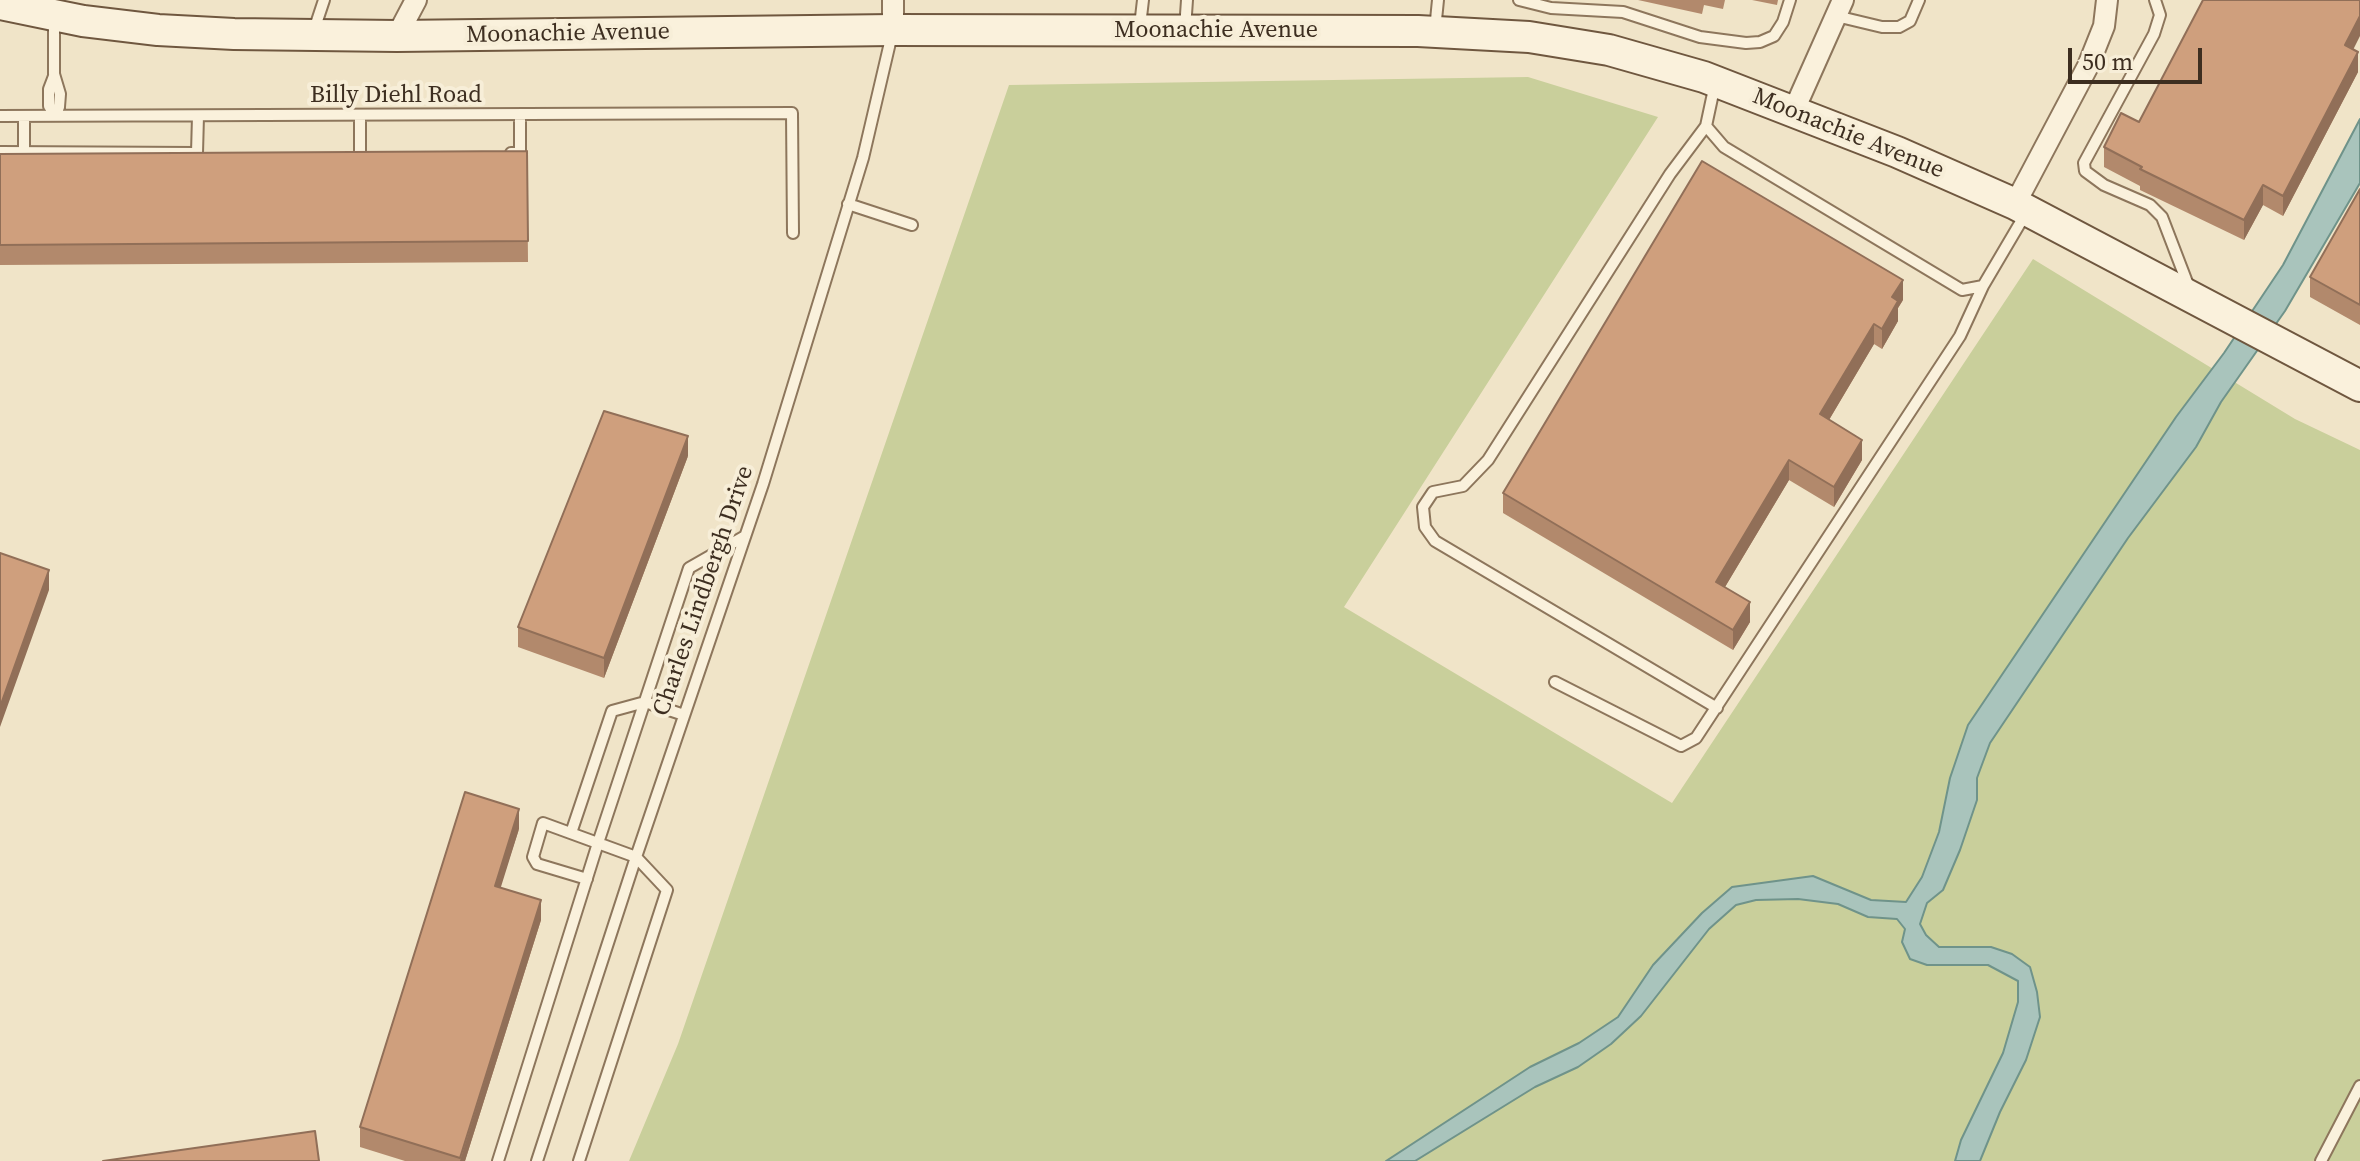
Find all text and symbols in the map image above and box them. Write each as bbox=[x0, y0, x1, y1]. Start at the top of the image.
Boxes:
street label: Moonachie Avenue bbox=[1114, 17, 1318, 45]
street label: Moonachie Avenue bbox=[466, 18, 670, 50]
scale bar bbox=[2072, 32, 2206, 82]
text: 50 m bbox=[2082, 45, 2133, 78]
street label: Billy Diehl Road bbox=[310, 82, 482, 110]
street label: Moonachie Avenue bbox=[1748, 82, 1948, 186]
street label: Charles Lindbergh Drive bbox=[648, 462, 760, 720]

